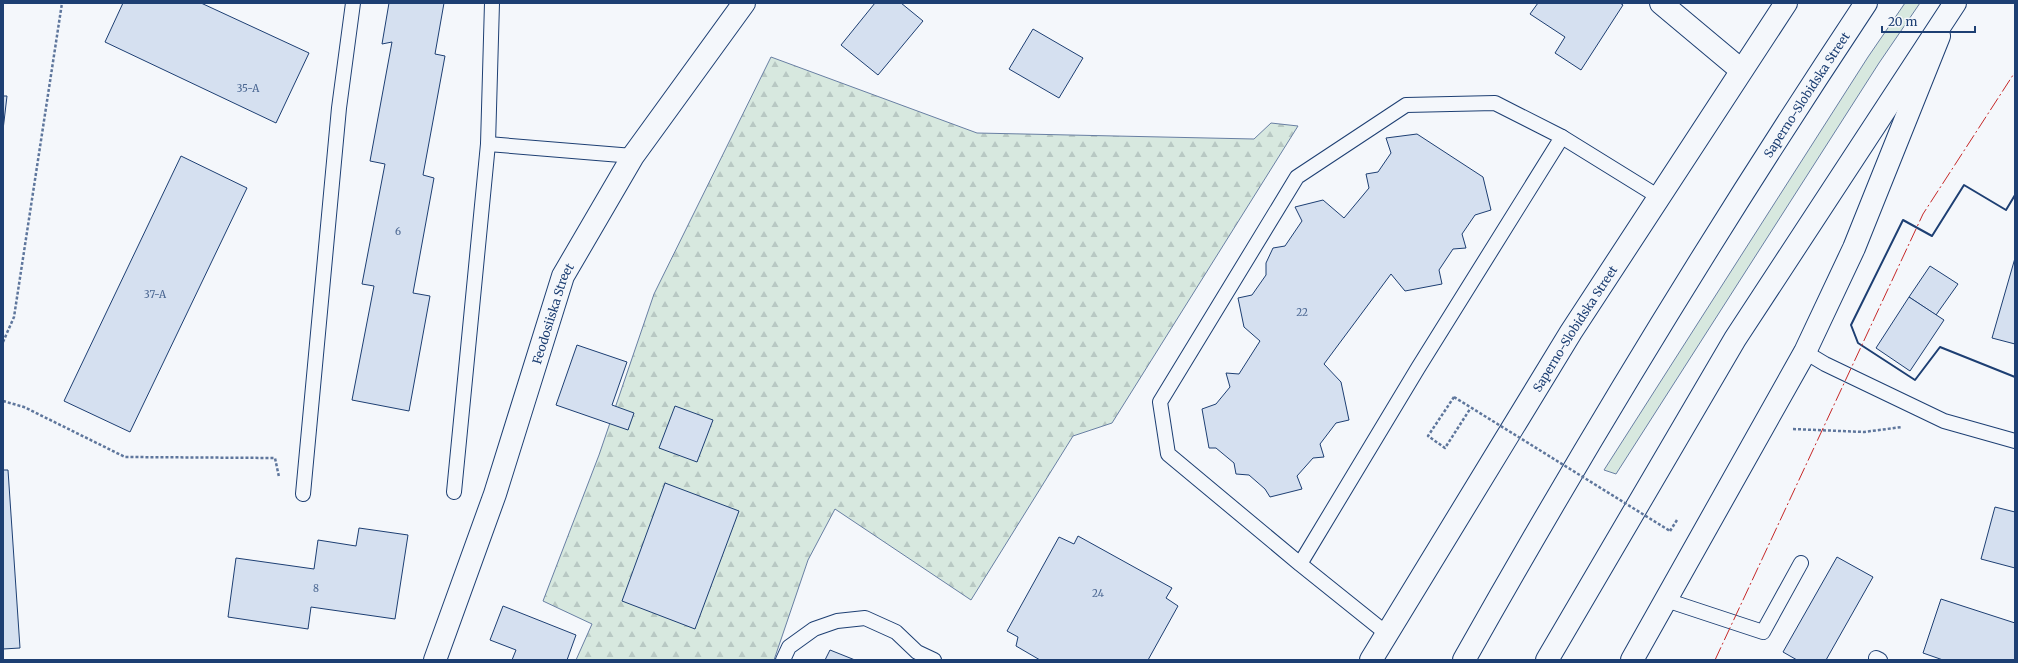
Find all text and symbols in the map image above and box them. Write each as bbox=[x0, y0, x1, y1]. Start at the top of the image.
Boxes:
scale bar bbox=[1882, 8, 1975, 34]
text: 20 m bbox=[1888, 14, 1917, 29]
street label: Saperno-Slobidska Street bbox=[1760, 29, 1853, 160]
house number: 35-А bbox=[237, 82, 260, 95]
house number: 6 bbox=[395, 225, 401, 238]
street label: Feodosiiska Street bbox=[529, 260, 577, 366]
street label: Saperno-Slobidska Street bbox=[1529, 262, 1620, 394]
house number: 37-А bbox=[144, 288, 167, 301]
house number: 22 bbox=[1296, 306, 1308, 319]
house number: 8 bbox=[313, 582, 319, 595]
house number: 24 bbox=[1092, 587, 1104, 600]

